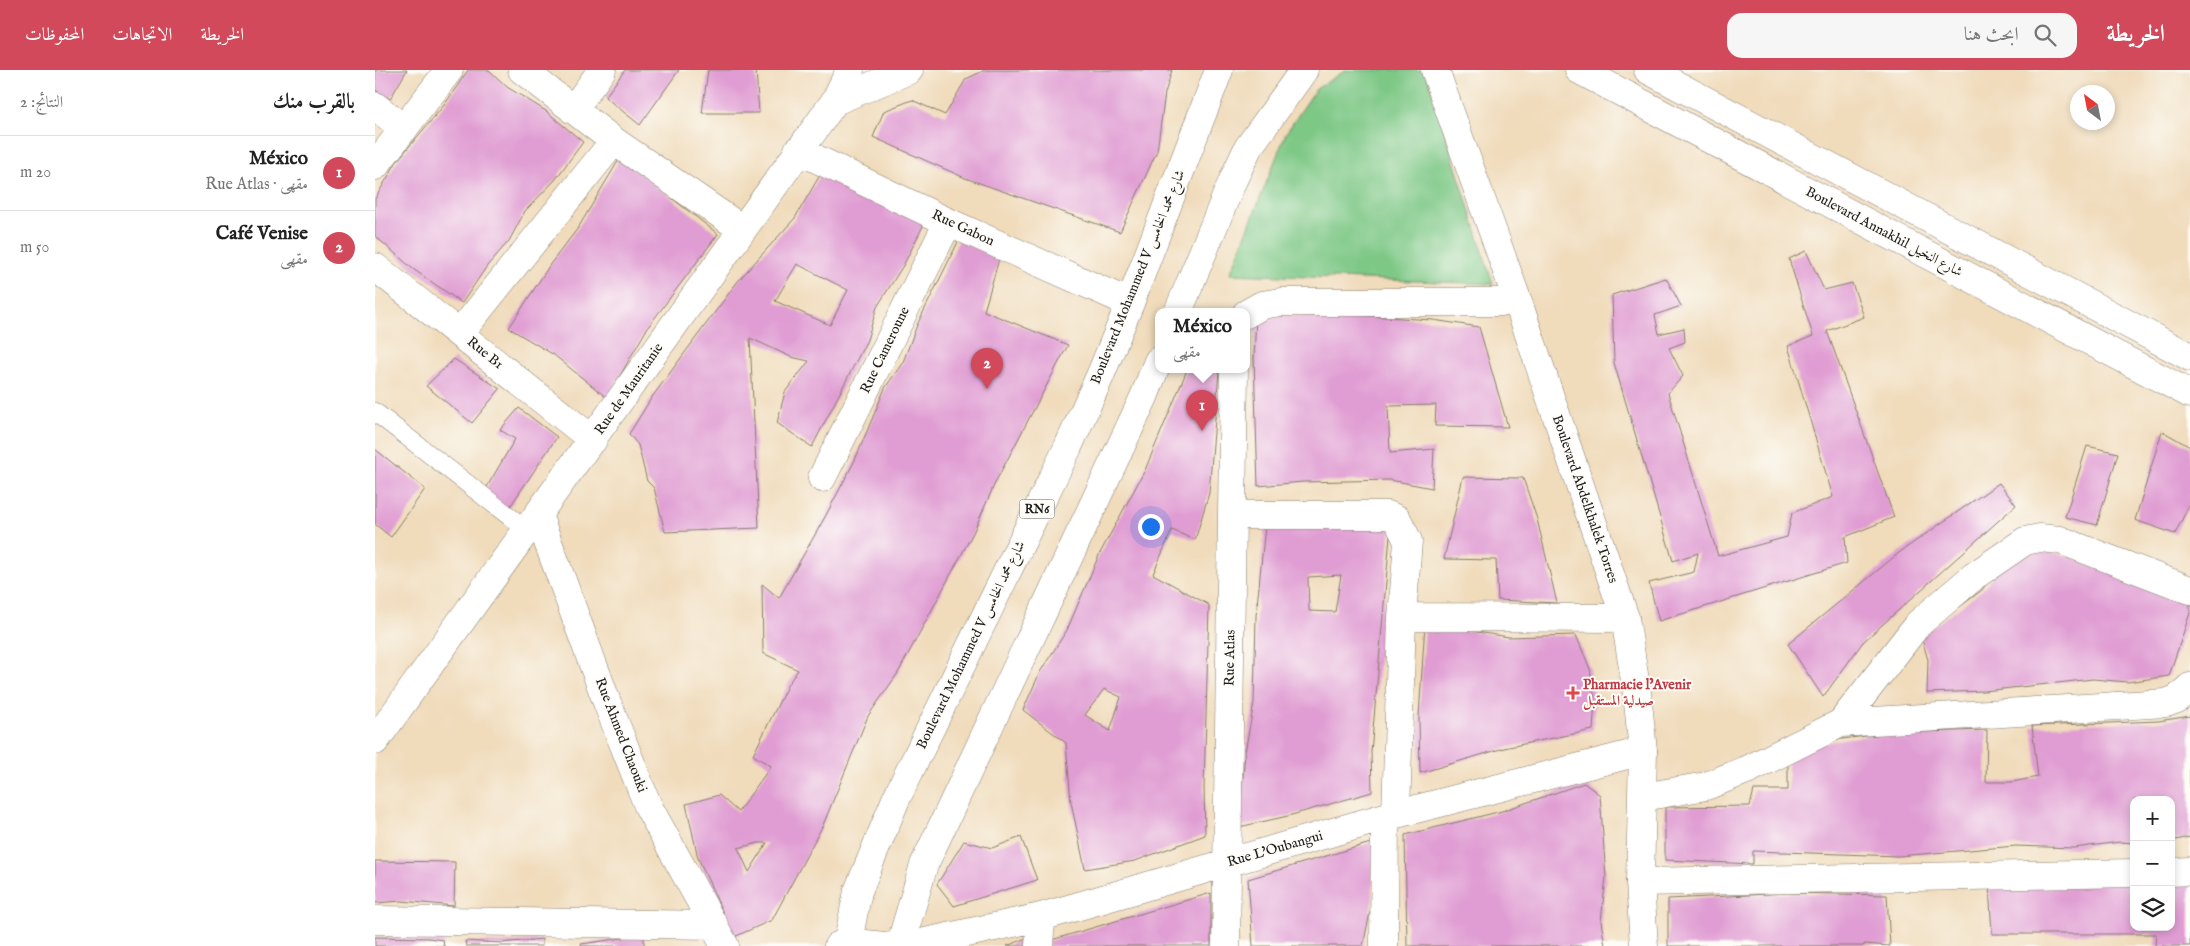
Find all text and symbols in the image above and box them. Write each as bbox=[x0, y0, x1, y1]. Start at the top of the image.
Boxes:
search box bbox=[1727, 13, 2077, 58]
text: الخريطة bbox=[2107, 19, 2165, 50]
icon: search bbox=[2031, 21, 2059, 49]
text: ابحث هنا bbox=[1964, 23, 2019, 47]
text: المحفوظات bbox=[25, 24, 84, 47]
text: الاتجاهات bbox=[112, 24, 172, 47]
text: الخريطة bbox=[200, 24, 244, 47]
north arrow bbox=[2070, 85, 2115, 130]
text: بالقرب منك bbox=[273, 89, 355, 116]
text: النتائج: 2 bbox=[20, 93, 63, 113]
text: México bbox=[249, 147, 308, 171]
text: 20 m bbox=[20, 163, 51, 183]
text: 1 bbox=[336, 163, 342, 183]
street label: Boulevard Mohammed V شارع محمد الخامس bbox=[1087, 167, 1191, 388]
text: مقهى · Rue Atlas bbox=[205, 175, 308, 195]
street label: Boulevard Annakhil شارع النخيل bbox=[1801, 183, 1966, 283]
street label: Rue Gabon bbox=[929, 206, 998, 251]
text: Café Venise bbox=[216, 222, 308, 246]
text: 50 m bbox=[20, 238, 49, 258]
text: 2 bbox=[335, 238, 343, 258]
text: مقهى bbox=[280, 250, 308, 270]
street label: Rue Cameroune bbox=[856, 303, 914, 396]
popup bbox=[1155, 308, 1250, 373]
text: México bbox=[1173, 315, 1232, 339]
street label: Rue B1 bbox=[463, 333, 507, 373]
street label: Rue de Mauritanie bbox=[591, 339, 668, 438]
text: مقهى bbox=[1173, 343, 1201, 363]
pin: 2 bbox=[971, 348, 1003, 389]
pin: 1 bbox=[1186, 390, 1218, 431]
street label: Boulevard Abdelkhalek Torres bbox=[1548, 413, 1622, 585]
road number: RN6 bbox=[1019, 499, 1055, 518]
your location bbox=[1138, 514, 1164, 540]
street label: Boulevard Mohammed V شارع محمد الخامس bbox=[913, 538, 1031, 753]
street label: Rue Atlas bbox=[1221, 630, 1239, 686]
street label: Rue Ahmed Chaouki bbox=[591, 675, 651, 795]
place label: Pharmacie l’Avenir صيدلية المستقبل bbox=[1583, 676, 1692, 710]
marker: Pharmacie l’Avenir صيدلية المستقبل bbox=[1567, 687, 1579, 699]
map controls bbox=[2130, 796, 2175, 931]
button: + bbox=[2130, 796, 2175, 841]
street label: Rue L'Oubangui bbox=[1225, 827, 1325, 871]
button: − bbox=[2130, 841, 2175, 886]
button: layers bbox=[2130, 886, 2175, 931]

